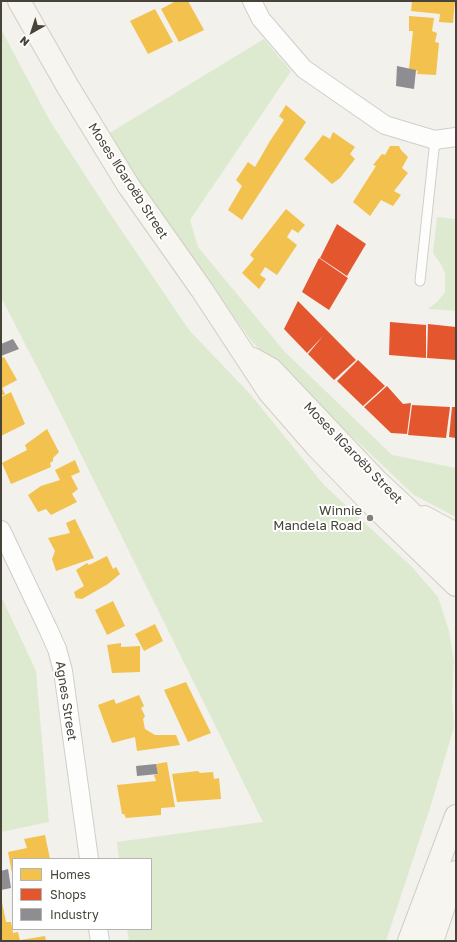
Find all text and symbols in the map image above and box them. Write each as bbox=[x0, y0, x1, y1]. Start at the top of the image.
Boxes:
north arrow bbox=[12, 12, 52, 52]
text: N bbox=[17, 34, 31, 49]
street label: Moses ǁGaroëb Street bbox=[85, 120, 171, 242]
street label: Moses ǁGaroëb Street bbox=[300, 399, 406, 507]
place label: Winnie Mandela Road bbox=[273, 503, 362, 534]
marker: Winnie Mandela Road bbox=[365, 513, 375, 523]
street label: Agnes Street bbox=[52, 660, 80, 742]
legend bbox=[12, 858, 152, 930]
text: Homes bbox=[50, 867, 90, 882]
text: Shops bbox=[50, 887, 86, 902]
text: Industry bbox=[50, 907, 99, 922]

